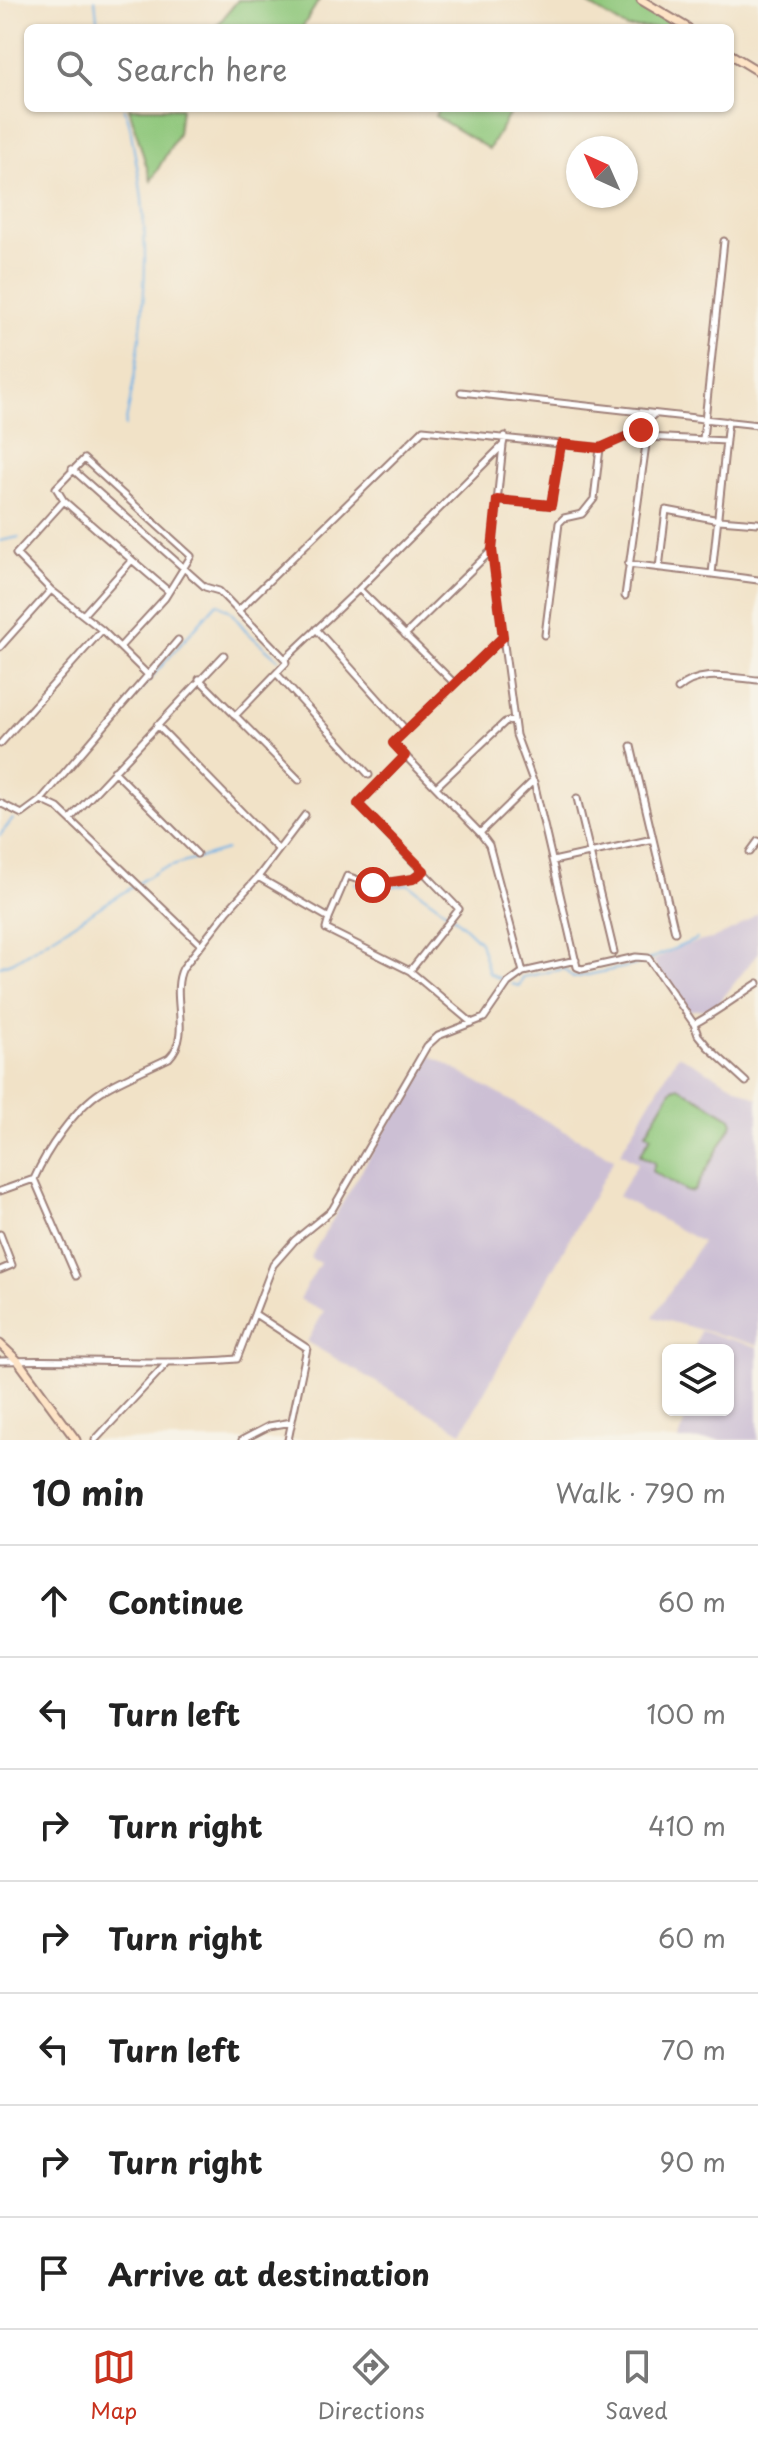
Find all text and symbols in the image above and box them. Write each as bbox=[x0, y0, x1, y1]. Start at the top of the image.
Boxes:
search box bbox=[24, 24, 734, 112]
icon: search bbox=[52, 46, 96, 90]
text: Search here bbox=[116, 46, 288, 91]
north arrow bbox=[566, 136, 638, 208]
route end bbox=[623, 412, 659, 448]
route start bbox=[355, 867, 391, 903]
map controls bbox=[662, 1344, 734, 1416]
button: layers bbox=[662, 1344, 734, 1416]
text: 10 min bbox=[32, 1466, 145, 1518]
text: Walk · 790 m bbox=[555, 1473, 726, 1512]
icon: ahead bbox=[32, 1579, 76, 1623]
text: Continue bbox=[108, 1579, 243, 1624]
text: 60 m bbox=[658, 1582, 726, 1621]
icon: left bbox=[32, 1691, 76, 1735]
text: Turn left bbox=[108, 1691, 240, 1736]
text: 100 m bbox=[646, 1694, 726, 1733]
icon: right bbox=[32, 1803, 76, 1847]
text: Turn right bbox=[108, 1803, 263, 1848]
text: 410 m bbox=[648, 1806, 726, 1845]
icon: right bbox=[32, 1915, 76, 1959]
text: Turn right bbox=[108, 1915, 263, 1960]
text: 60 m bbox=[658, 1918, 726, 1957]
icon: left bbox=[32, 2027, 76, 2071]
text: Turn left bbox=[108, 2027, 240, 2072]
text: 70 m bbox=[661, 2030, 726, 2069]
icon: right bbox=[32, 2139, 76, 2183]
text: Turn right bbox=[108, 2139, 263, 2184]
text: 90 m bbox=[659, 2142, 726, 2181]
icon: arrive bbox=[32, 2251, 76, 2295]
text: Arrive at destination bbox=[108, 2251, 430, 2296]
tab: Map bbox=[90, 2345, 137, 2426]
tab: Directions bbox=[318, 2345, 425, 2426]
tab: Saved bbox=[605, 2345, 668, 2426]

